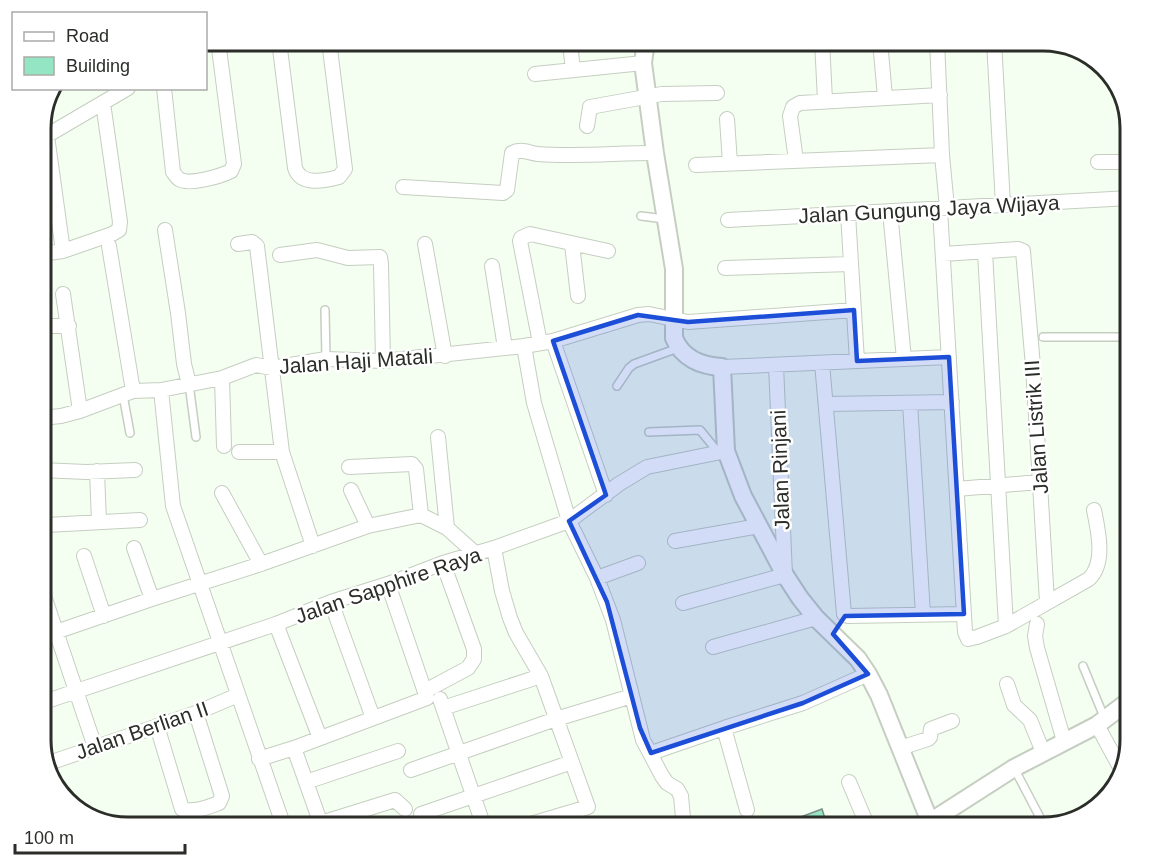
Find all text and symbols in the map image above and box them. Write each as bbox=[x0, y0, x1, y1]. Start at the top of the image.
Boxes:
legend bbox=[12, 12, 207, 90]
text: Road bbox=[66, 26, 109, 46]
text: Building bbox=[66, 56, 130, 76]
street label: Jalan Gungung Jaya Wijaya bbox=[798, 191, 1060, 227]
street label: Jalan Haji Matali bbox=[278, 344, 434, 378]
street label: Jalan Listrik III bbox=[1020, 359, 1052, 495]
street label: Jalan Rinjani bbox=[766, 410, 794, 530]
street label: Jalan Sapphire Raya bbox=[292, 542, 484, 628]
street label: Jalan Berlian II bbox=[73, 697, 211, 763]
scale bar bbox=[15, 817, 184, 855]
text: 100 m bbox=[24, 828, 74, 848]

